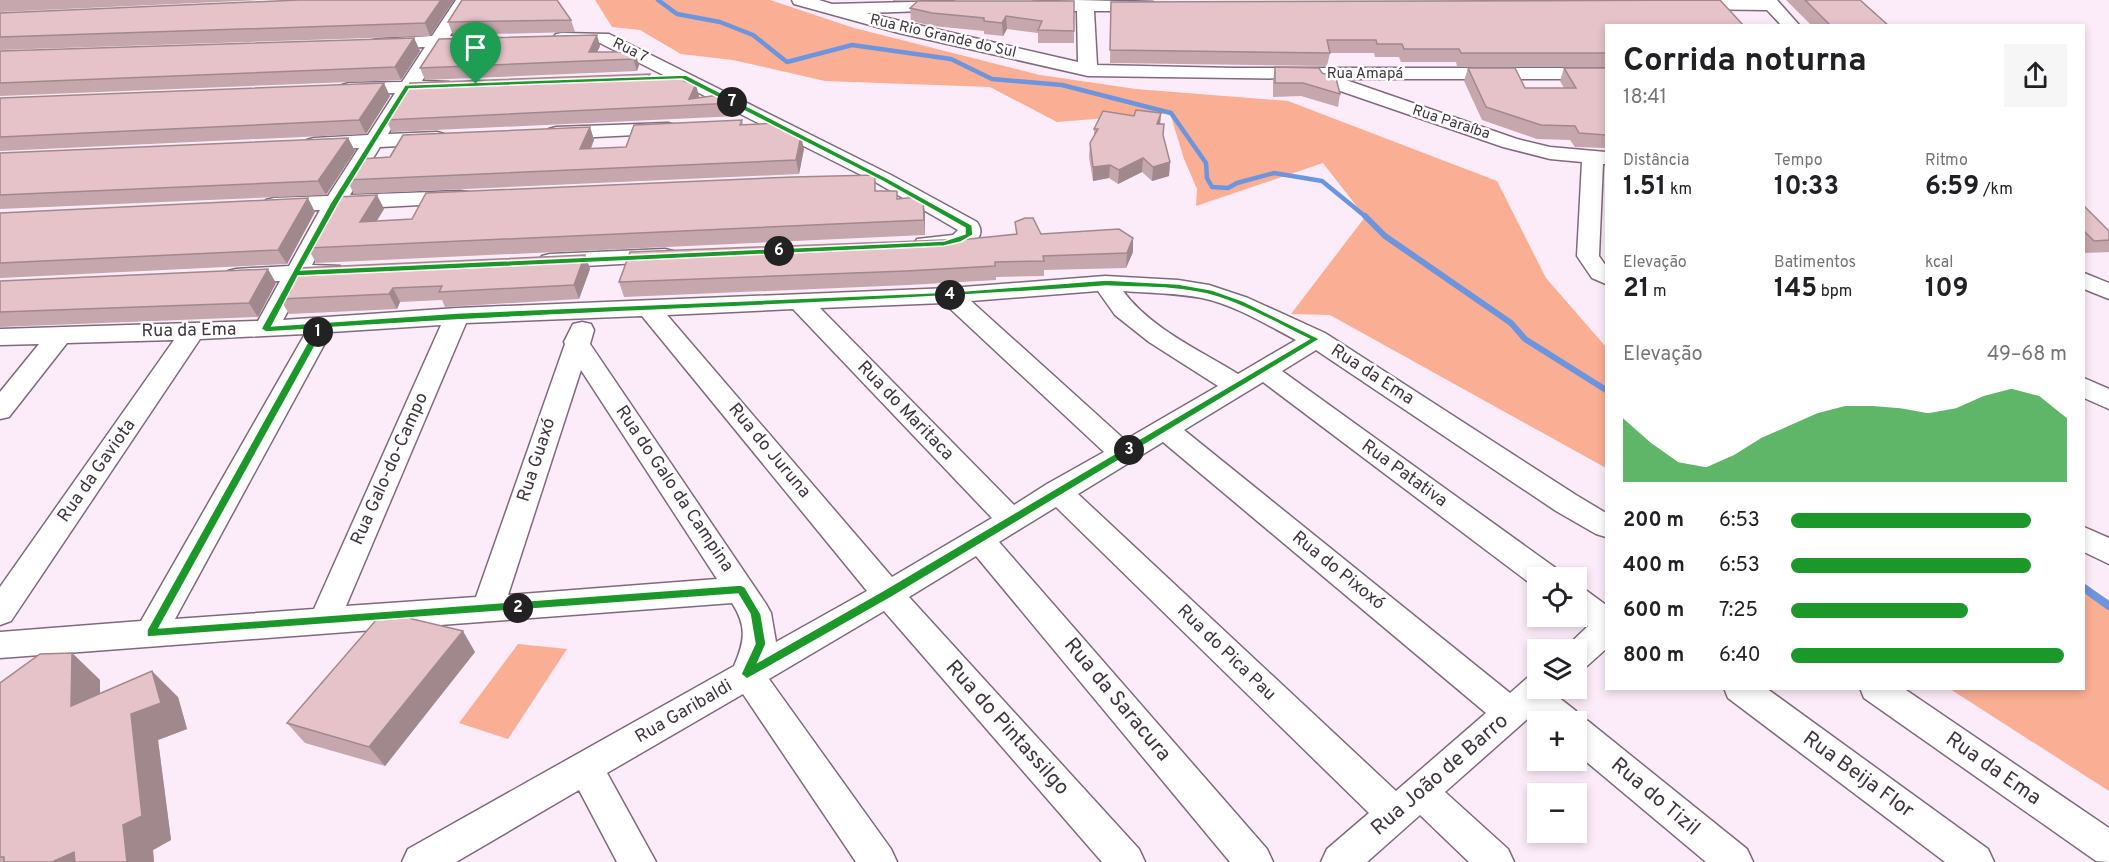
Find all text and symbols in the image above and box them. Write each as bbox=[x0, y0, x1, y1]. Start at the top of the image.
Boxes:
street label: Rua Rio Grande do Sul bbox=[868, 11, 1018, 63]
pin bbox=[450, 22, 501, 84]
icon: arrive bbox=[459, 31, 492, 64]
street label: Rua 7 bbox=[609, 34, 651, 68]
text: Corrida noturna bbox=[1623, 41, 1867, 83]
button: share bbox=[2004, 44, 2067, 107]
street label: Rua Amapá bbox=[1327, 65, 1403, 84]
text: 18:41 bbox=[1623, 85, 1667, 111]
pin: 7 bbox=[717, 87, 747, 117]
text: 7 bbox=[728, 92, 736, 112]
street label: Rua Paraíba bbox=[1410, 101, 1492, 145]
text: Distância bbox=[1623, 151, 1689, 171]
text: Tempo bbox=[1774, 151, 1823, 171]
text: Ritmo bbox=[1925, 151, 1968, 171]
text: 1.51 bbox=[1623, 171, 1666, 204]
text: 10:33 bbox=[1774, 171, 1839, 204]
text: 6:59 bbox=[1925, 171, 1979, 204]
text: km bbox=[1666, 180, 1692, 200]
text: /km bbox=[1979, 180, 2013, 200]
pin: 6 bbox=[764, 236, 794, 266]
text: 6 bbox=[774, 241, 784, 261]
text: Elevação bbox=[1623, 253, 1687, 273]
text: Batimentos bbox=[1774, 253, 1856, 273]
text: kcal bbox=[1925, 253, 1953, 273]
text: 21 bbox=[1623, 273, 1649, 306]
text: 145 bbox=[1774, 273, 1817, 306]
text: 109 bbox=[1925, 273, 1968, 306]
pin: 4 bbox=[935, 280, 965, 310]
text: m bbox=[1649, 282, 1667, 302]
text: bpm bbox=[1817, 282, 1852, 302]
text: 4 bbox=[945, 285, 955, 305]
pin: 1 bbox=[303, 317, 333, 347]
street label: Rua da Ema bbox=[141, 319, 237, 343]
text: 1 bbox=[315, 322, 321, 342]
street label: Rua da Ema bbox=[1326, 339, 1418, 411]
text: Elevação bbox=[1623, 342, 1703, 368]
text: 49–68 m bbox=[1987, 342, 2067, 368]
street label: Rua do Maritaca bbox=[852, 356, 958, 466]
street label: Rua Galo-do-Campo bbox=[346, 389, 434, 549]
street label: Rua do Juruna bbox=[723, 399, 815, 503]
street label: Rua do Galo da Campina bbox=[610, 401, 738, 577]
street label: Rua da Gaviota bbox=[53, 415, 141, 527]
street label: Rua Guaxó bbox=[513, 415, 561, 505]
pin: 3 bbox=[1114, 435, 1144, 465]
street label: Rua Patativa bbox=[1356, 435, 1452, 513]
text: 3 bbox=[1124, 440, 1134, 460]
text: 200 m bbox=[1623, 508, 1684, 534]
text: 6:53 bbox=[1719, 508, 1760, 534]
street label: Rua do Pixoxó bbox=[1287, 526, 1389, 616]
text: 400 m bbox=[1623, 553, 1685, 579]
text: 6:53 bbox=[1719, 553, 1760, 579]
map controls bbox=[1527, 567, 1587, 843]
button: locate bbox=[1527, 567, 1587, 627]
pin: 2 bbox=[503, 593, 533, 623]
text: 2 bbox=[513, 598, 523, 618]
text: 600 m bbox=[1623, 598, 1684, 624]
text: 7:25 bbox=[1719, 598, 1758, 624]
street label: Rua do Pica Pau bbox=[1172, 600, 1280, 706]
street label: Rua da Saracura bbox=[1057, 633, 1177, 767]
button: layers bbox=[1527, 639, 1587, 699]
text: 800 m bbox=[1623, 643, 1684, 669]
text: 6:40 bbox=[1719, 643, 1761, 669]
street label: Rua do Pintassilgo bbox=[939, 655, 1075, 801]
street label: Rua Garibaldi bbox=[631, 675, 737, 749]
street label: Rua João de Barro bbox=[1366, 708, 1514, 842]
button: + bbox=[1527, 711, 1587, 771]
street label: Rua Beija Flor bbox=[1797, 726, 1919, 824]
street label: Rua da Ema bbox=[1940, 726, 2046, 812]
street label: Rua do Tizil bbox=[1605, 752, 1705, 842]
button: − bbox=[1527, 783, 1587, 843]

